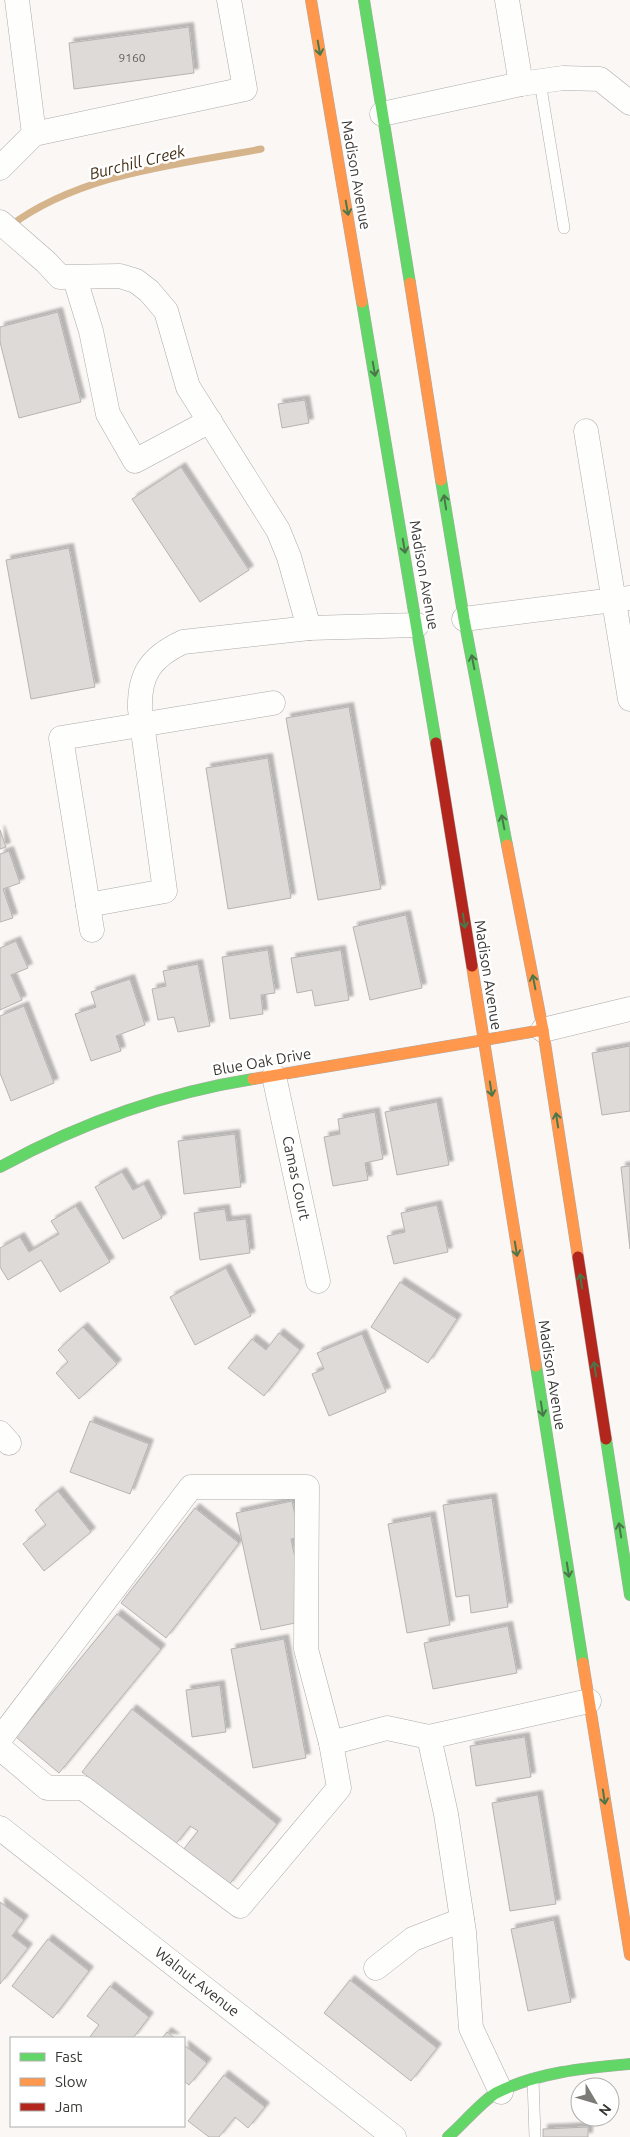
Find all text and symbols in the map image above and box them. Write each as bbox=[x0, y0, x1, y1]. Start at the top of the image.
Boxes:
one-way arrow bbox=[315, 40, 325, 56]
house number: 9160 bbox=[118, 51, 146, 64]
street label: Madison Avenue bbox=[338, 119, 375, 231]
water label: Burchill Creek bbox=[87, 141, 187, 183]
one-way arrow bbox=[342, 200, 352, 216]
one-way arrow bbox=[369, 360, 379, 376]
one-way arrow bbox=[440, 495, 450, 511]
street label: Madison Avenue bbox=[406, 519, 443, 631]
one-way arrow bbox=[399, 538, 409, 554]
one-way arrow bbox=[467, 655, 477, 671]
one-way arrow bbox=[498, 815, 507, 831]
one-way arrow bbox=[459, 913, 469, 929]
street label: Madison Avenue bbox=[471, 919, 506, 1031]
one-way arrow bbox=[528, 974, 538, 990]
street label: Blue Oak Drive bbox=[211, 1044, 312, 1079]
one-way arrow bbox=[486, 1080, 496, 1096]
one-way arrow bbox=[551, 1112, 561, 1128]
street label: Camas Court bbox=[279, 1134, 314, 1222]
one-way arrow bbox=[512, 1241, 522, 1257]
one-way arrow bbox=[576, 1273, 586, 1289]
street label: Madison Avenue bbox=[535, 1319, 570, 1431]
one-way arrow bbox=[590, 1362, 600, 1378]
one-way arrow bbox=[538, 1401, 548, 1417]
one-way arrow bbox=[615, 1522, 625, 1538]
one-way arrow bbox=[563, 1561, 573, 1577]
one-way arrow bbox=[600, 1788, 610, 1804]
street label: Walnut Avenue bbox=[152, 1943, 243, 2020]
legend bbox=[10, 2037, 185, 2127]
text: Fast bbox=[55, 2048, 83, 2065]
text: Slow bbox=[55, 2073, 88, 2090]
north arrow bbox=[570, 2077, 620, 2127]
text: Jam bbox=[55, 2098, 83, 2115]
text: N bbox=[596, 2101, 615, 2119]

